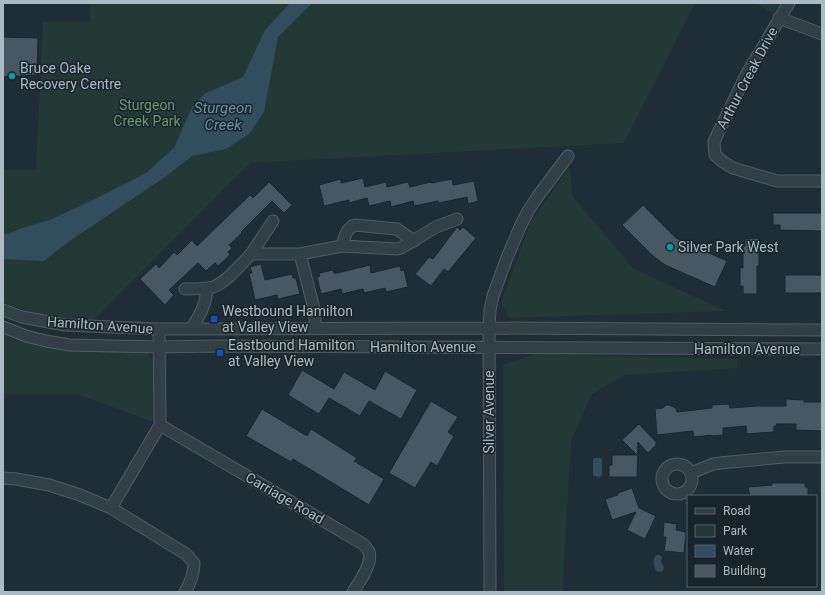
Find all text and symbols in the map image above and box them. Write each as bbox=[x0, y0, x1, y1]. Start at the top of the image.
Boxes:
street label: Arthur Creak Drive bbox=[713, 24, 781, 132]
place label: Bruce Oake Recovery Centre bbox=[20, 60, 121, 92]
marker: Bruce Oake Recovery Centre bbox=[7, 71, 17, 81]
park label: Sturgeon Creek Park bbox=[113, 97, 182, 129]
water label: Sturgeon Creek bbox=[194, 99, 252, 134]
place label: Silver Park West bbox=[678, 239, 779, 255]
marker: Silver Park West bbox=[665, 242, 675, 252]
place label: Westbound Hamilton at Valley View bbox=[222, 303, 353, 335]
street label: Hamilton Avenue bbox=[47, 313, 153, 337]
marker: Westbound Hamilton at Valley View bbox=[209, 314, 219, 324]
place label: Eastbound Hamilton at Valley View bbox=[228, 337, 355, 369]
street label: Hamilton Avenue bbox=[370, 339, 476, 355]
street label: Hamilton Avenue bbox=[694, 341, 800, 357]
marker: Eastbound Hamilton at Valley View bbox=[215, 348, 225, 358]
street label: Silver Avenue bbox=[481, 370, 497, 454]
street label: Carriage Road bbox=[243, 469, 327, 527]
legend bbox=[687, 495, 817, 587]
text: Road bbox=[723, 504, 751, 518]
text: Park bbox=[723, 524, 748, 538]
text: Water bbox=[723, 544, 754, 558]
text: Building bbox=[723, 564, 766, 578]

